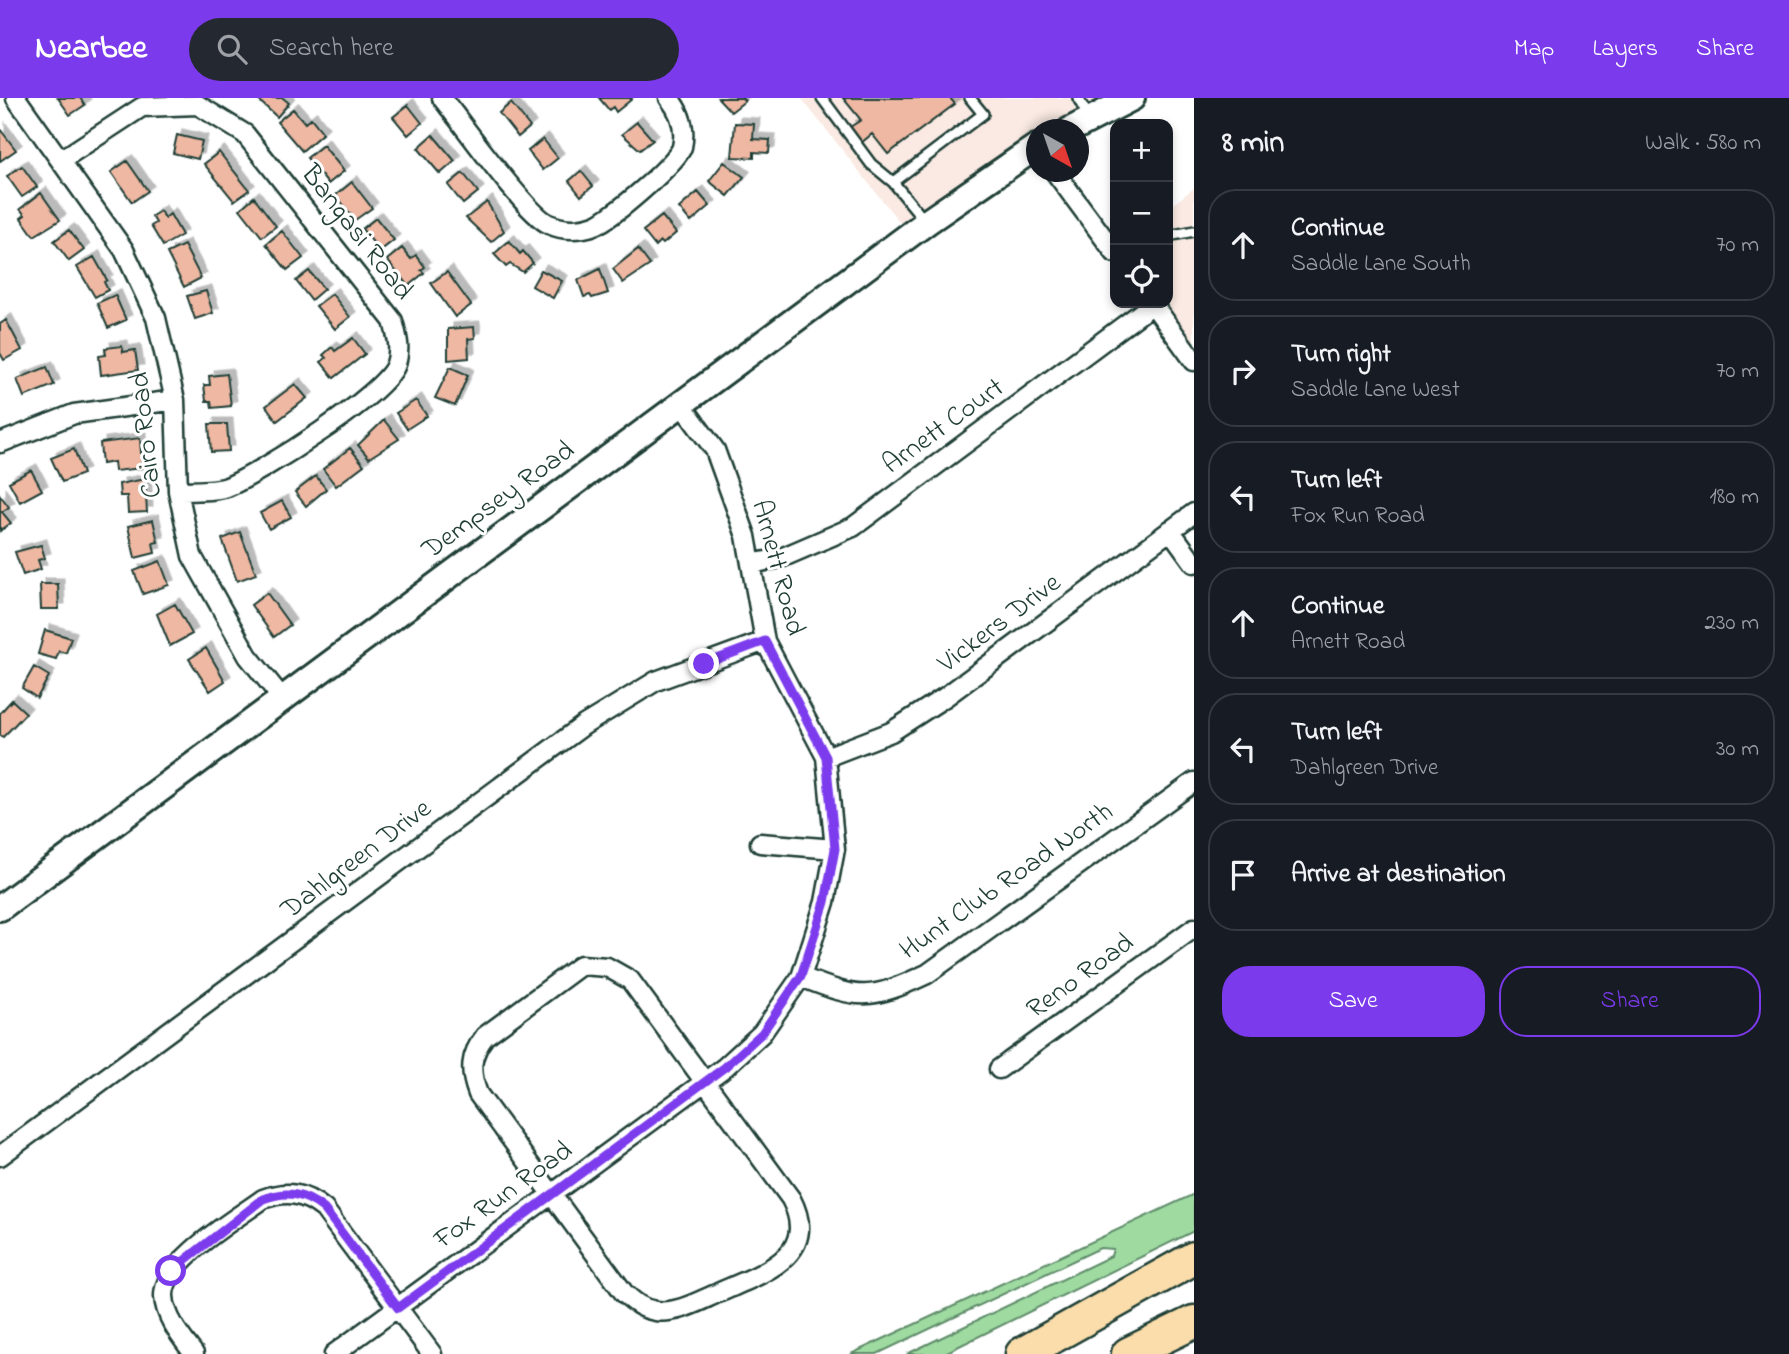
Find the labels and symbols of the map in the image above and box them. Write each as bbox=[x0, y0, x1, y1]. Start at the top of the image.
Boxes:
north arrow bbox=[1026, 119, 1089, 182]
street label: Bangasi Road bbox=[289, 155, 422, 310]
street label: Arnett Court bbox=[874, 369, 1014, 485]
street label: Cairo Road bbox=[120, 370, 174, 500]
street label: Dempsey Road bbox=[413, 431, 584, 571]
street label: Arnett Road bbox=[739, 496, 815, 641]
street label: Vickers Drive bbox=[929, 564, 1071, 685]
route end bbox=[688, 648, 719, 679]
street label: Dahlgreen Drive bbox=[272, 789, 441, 931]
street label: Hunt Club Road North bbox=[892, 793, 1122, 971]
street label: Reno Road bbox=[1019, 924, 1144, 1030]
street label: Fox Run Road bbox=[425, 1131, 582, 1261]
route start bbox=[155, 1255, 186, 1286]

